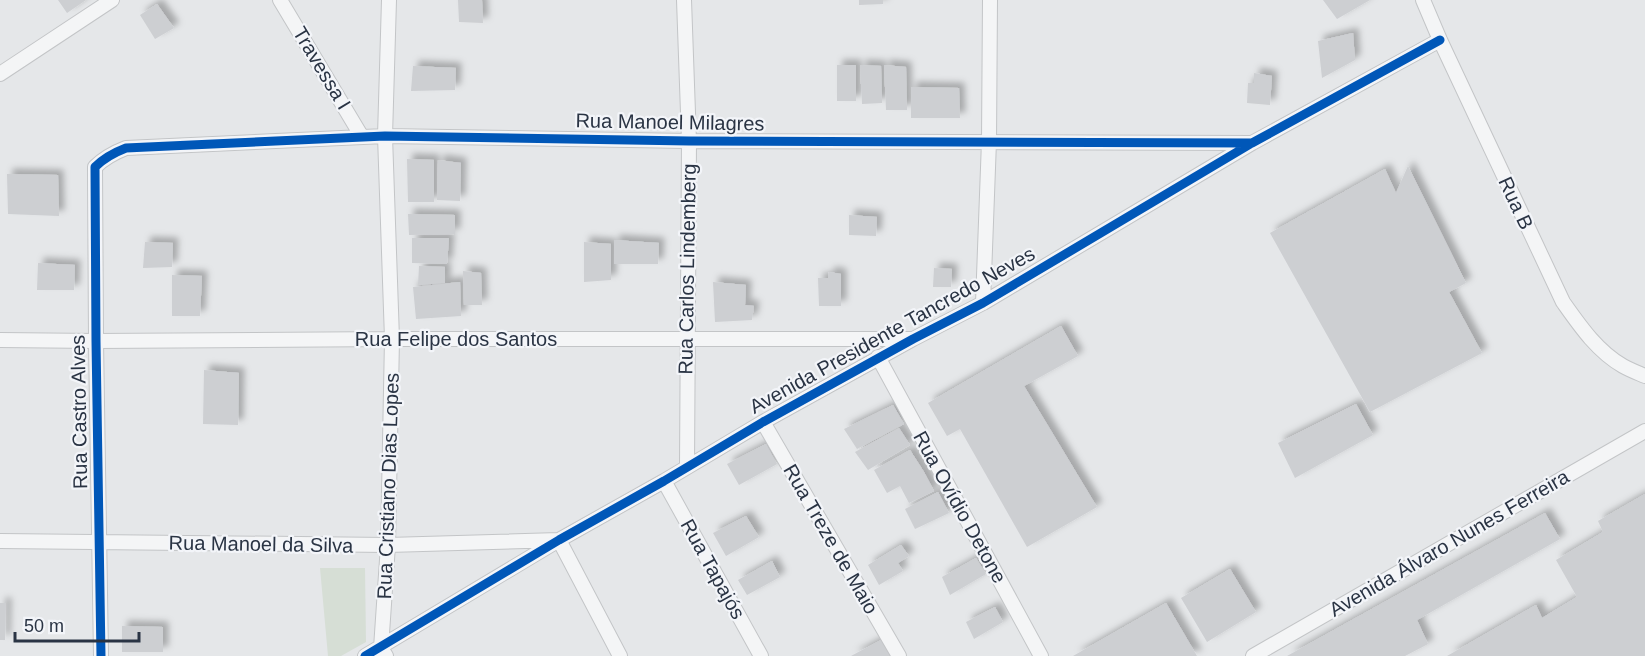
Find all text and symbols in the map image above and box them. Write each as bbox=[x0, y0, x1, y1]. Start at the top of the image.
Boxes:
street label: Travessa I bbox=[289, 23, 355, 113]
street label: Rua Manoel Milagres bbox=[575, 109, 765, 135]
street label: Rua Carlos Lindemberg bbox=[674, 163, 700, 375]
street label: Rua B bbox=[1494, 173, 1538, 233]
street label: Avenida Presidente Tancredo Neves bbox=[745, 242, 1039, 418]
street label: Rua Felipe dos Santos bbox=[355, 328, 557, 350]
street label: Rua Castro Alves bbox=[67, 335, 91, 489]
street label: Rua Cristiano Dias Lopes bbox=[373, 372, 403, 600]
street label: Rua Ovídio Detone bbox=[909, 427, 1011, 587]
street label: Rua Treze de Maio bbox=[779, 460, 883, 618]
street label: Avenida Álvaro Nunes Ferreira bbox=[1325, 465, 1574, 621]
street label: Rua Tapajós bbox=[677, 515, 749, 623]
street label: Rua Manoel da Silva bbox=[169, 531, 354, 557]
scale bar bbox=[15, 605, 140, 643]
text: 50 m bbox=[24, 616, 64, 636]

